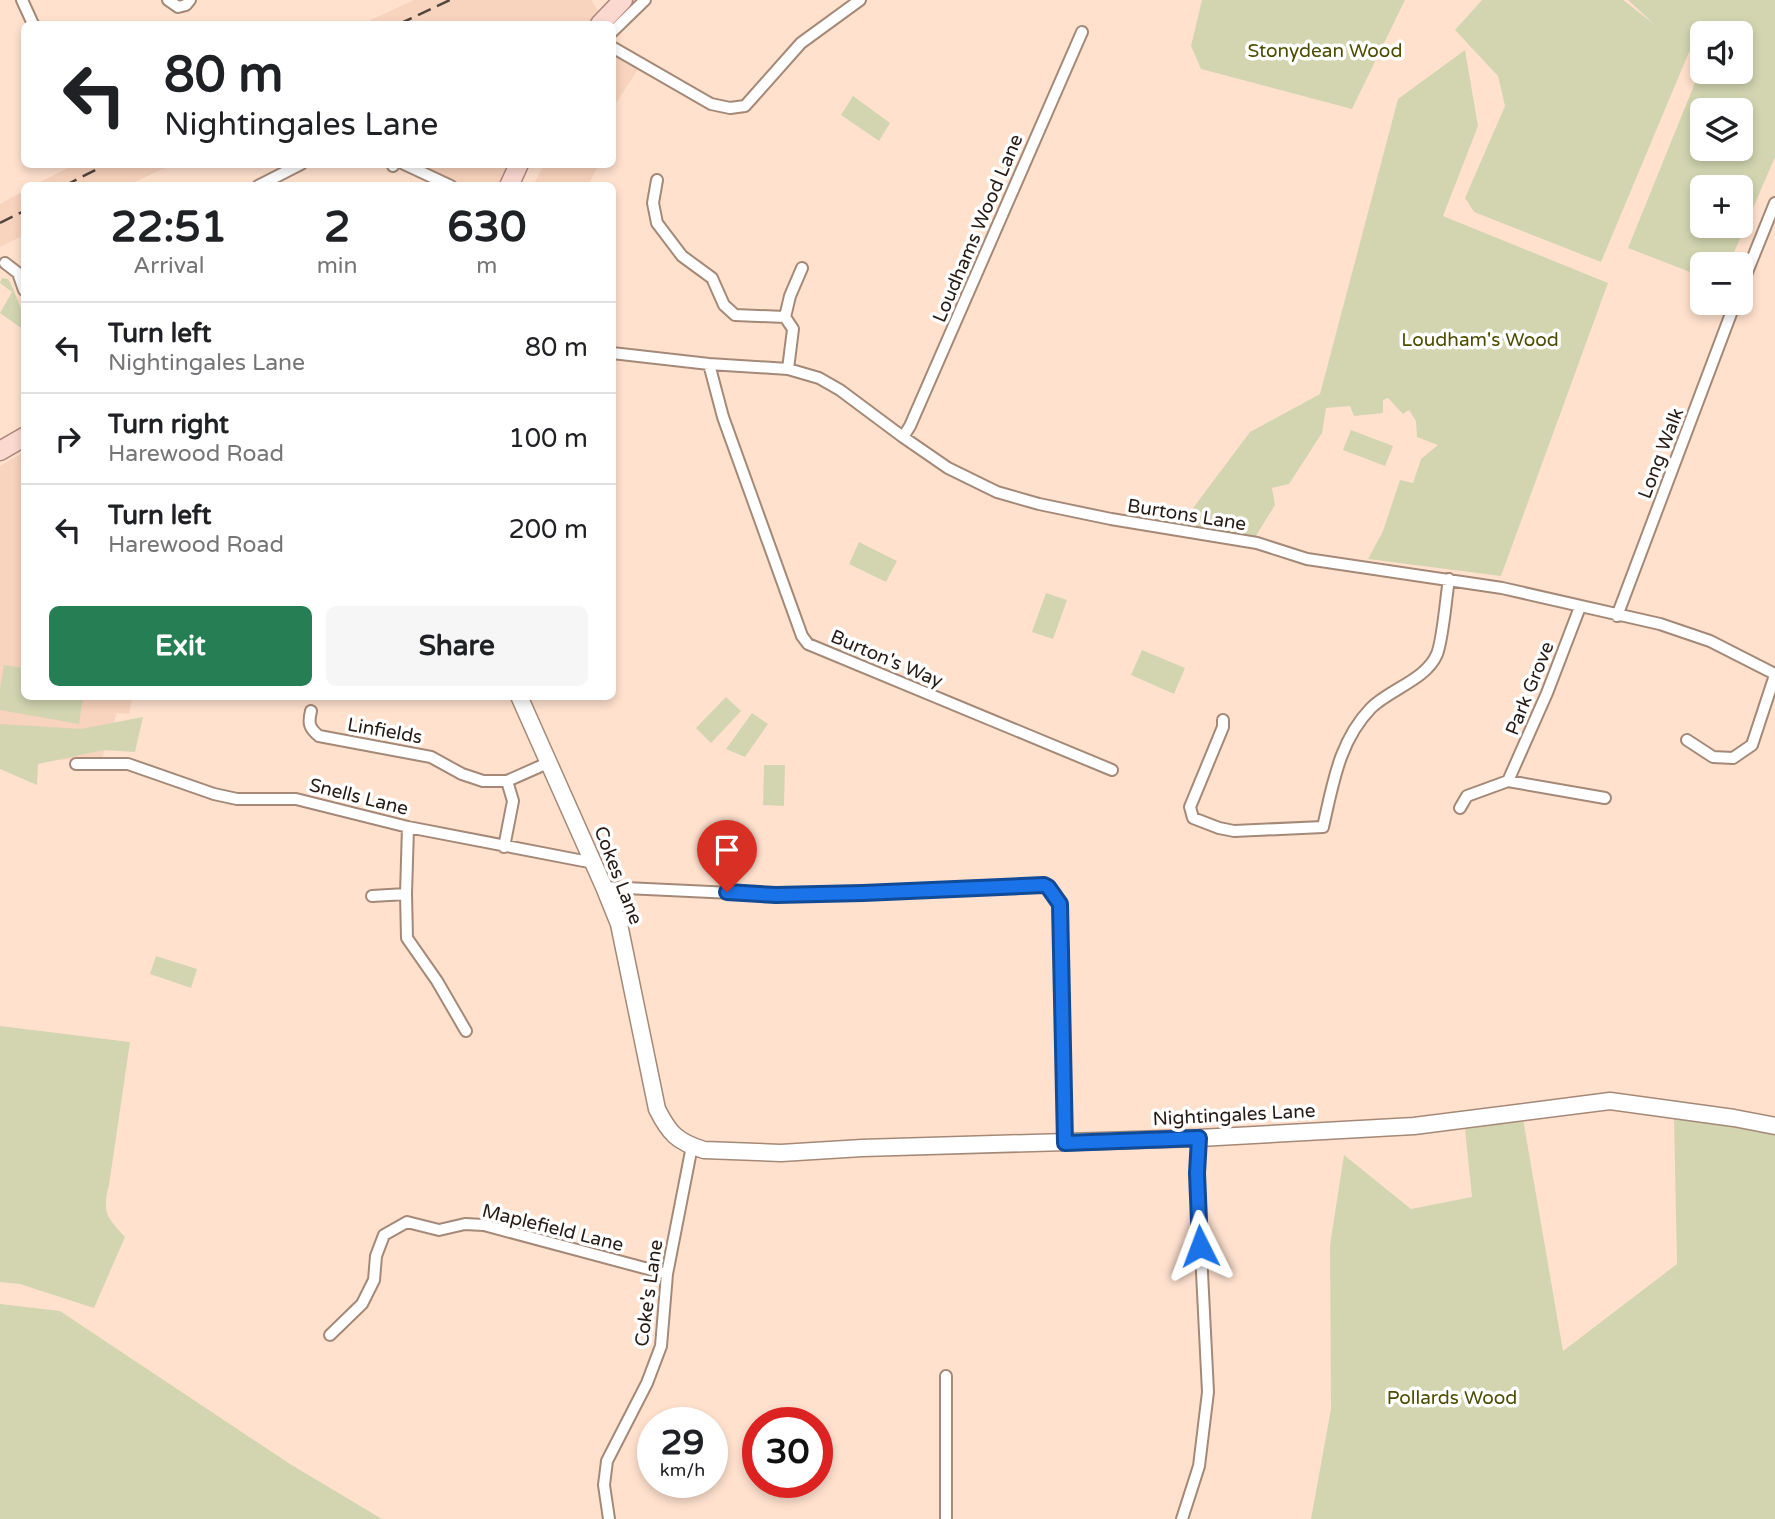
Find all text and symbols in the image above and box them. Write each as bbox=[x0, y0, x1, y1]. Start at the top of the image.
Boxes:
map controls bbox=[1690, 21, 1753, 315]
button: sound bbox=[1690, 21, 1753, 84]
park label: Stonydean Wood bbox=[1248, 40, 1402, 62]
text: 80 m bbox=[164, 46, 283, 105]
icon: left bbox=[49, 49, 140, 140]
button: layers bbox=[1690, 98, 1753, 161]
text: Nightingales Lane bbox=[164, 106, 438, 144]
street label: Loudhams Wood Lane bbox=[928, 131, 1028, 326]
button: + bbox=[1690, 175, 1753, 238]
text: 22:51 bbox=[111, 202, 227, 253]
text: 2 bbox=[324, 202, 350, 253]
text: 630 bbox=[447, 202, 526, 253]
text: Arrival bbox=[133, 252, 204, 280]
text: min bbox=[317, 252, 358, 280]
text: m bbox=[476, 252, 497, 280]
button: − bbox=[1690, 252, 1753, 315]
text: Turn left bbox=[108, 318, 211, 349]
icon: left bbox=[49, 329, 87, 367]
park label: Loudham's Wood bbox=[1401, 329, 1559, 351]
text: 80 m bbox=[525, 332, 588, 363]
text: Nightingales Lane bbox=[108, 349, 305, 377]
street label: Long Walk bbox=[1634, 405, 1688, 502]
text: Turn right bbox=[108, 409, 229, 440]
icon: right bbox=[49, 420, 87, 458]
text: 100 m bbox=[508, 423, 588, 454]
text: Harewood Road bbox=[108, 440, 284, 468]
street label: Burtons Lane bbox=[1126, 495, 1248, 535]
text: Turn left bbox=[108, 500, 211, 531]
icon: left bbox=[49, 511, 87, 549]
text: 200 m bbox=[508, 514, 588, 545]
text: Harewood Road bbox=[108, 531, 284, 559]
button: Exit bbox=[49, 606, 312, 686]
button: Share bbox=[326, 606, 588, 686]
street label: Burton's Way bbox=[827, 625, 946, 692]
street label: Park Grove bbox=[1501, 638, 1559, 738]
street label: Linfields bbox=[346, 714, 424, 748]
street label: Snells Lane bbox=[307, 774, 411, 820]
pin bbox=[697, 820, 757, 892]
street label: Cokes Lane bbox=[589, 823, 647, 928]
icon: arrive bbox=[708, 831, 746, 869]
street label: Nightingales Lane bbox=[1152, 1100, 1316, 1130]
street label: Maplefield Lane bbox=[480, 1200, 626, 1256]
position arrow bbox=[1163, 1209, 1237, 1283]
street label: Coke's Lane bbox=[631, 1238, 667, 1348]
park label: Pollards Wood bbox=[1387, 1387, 1517, 1409]
speed limit sign: 30 bbox=[742, 1407, 833, 1498]
text: 29 bbox=[661, 1422, 704, 1464]
text: km/h bbox=[660, 1459, 705, 1481]

